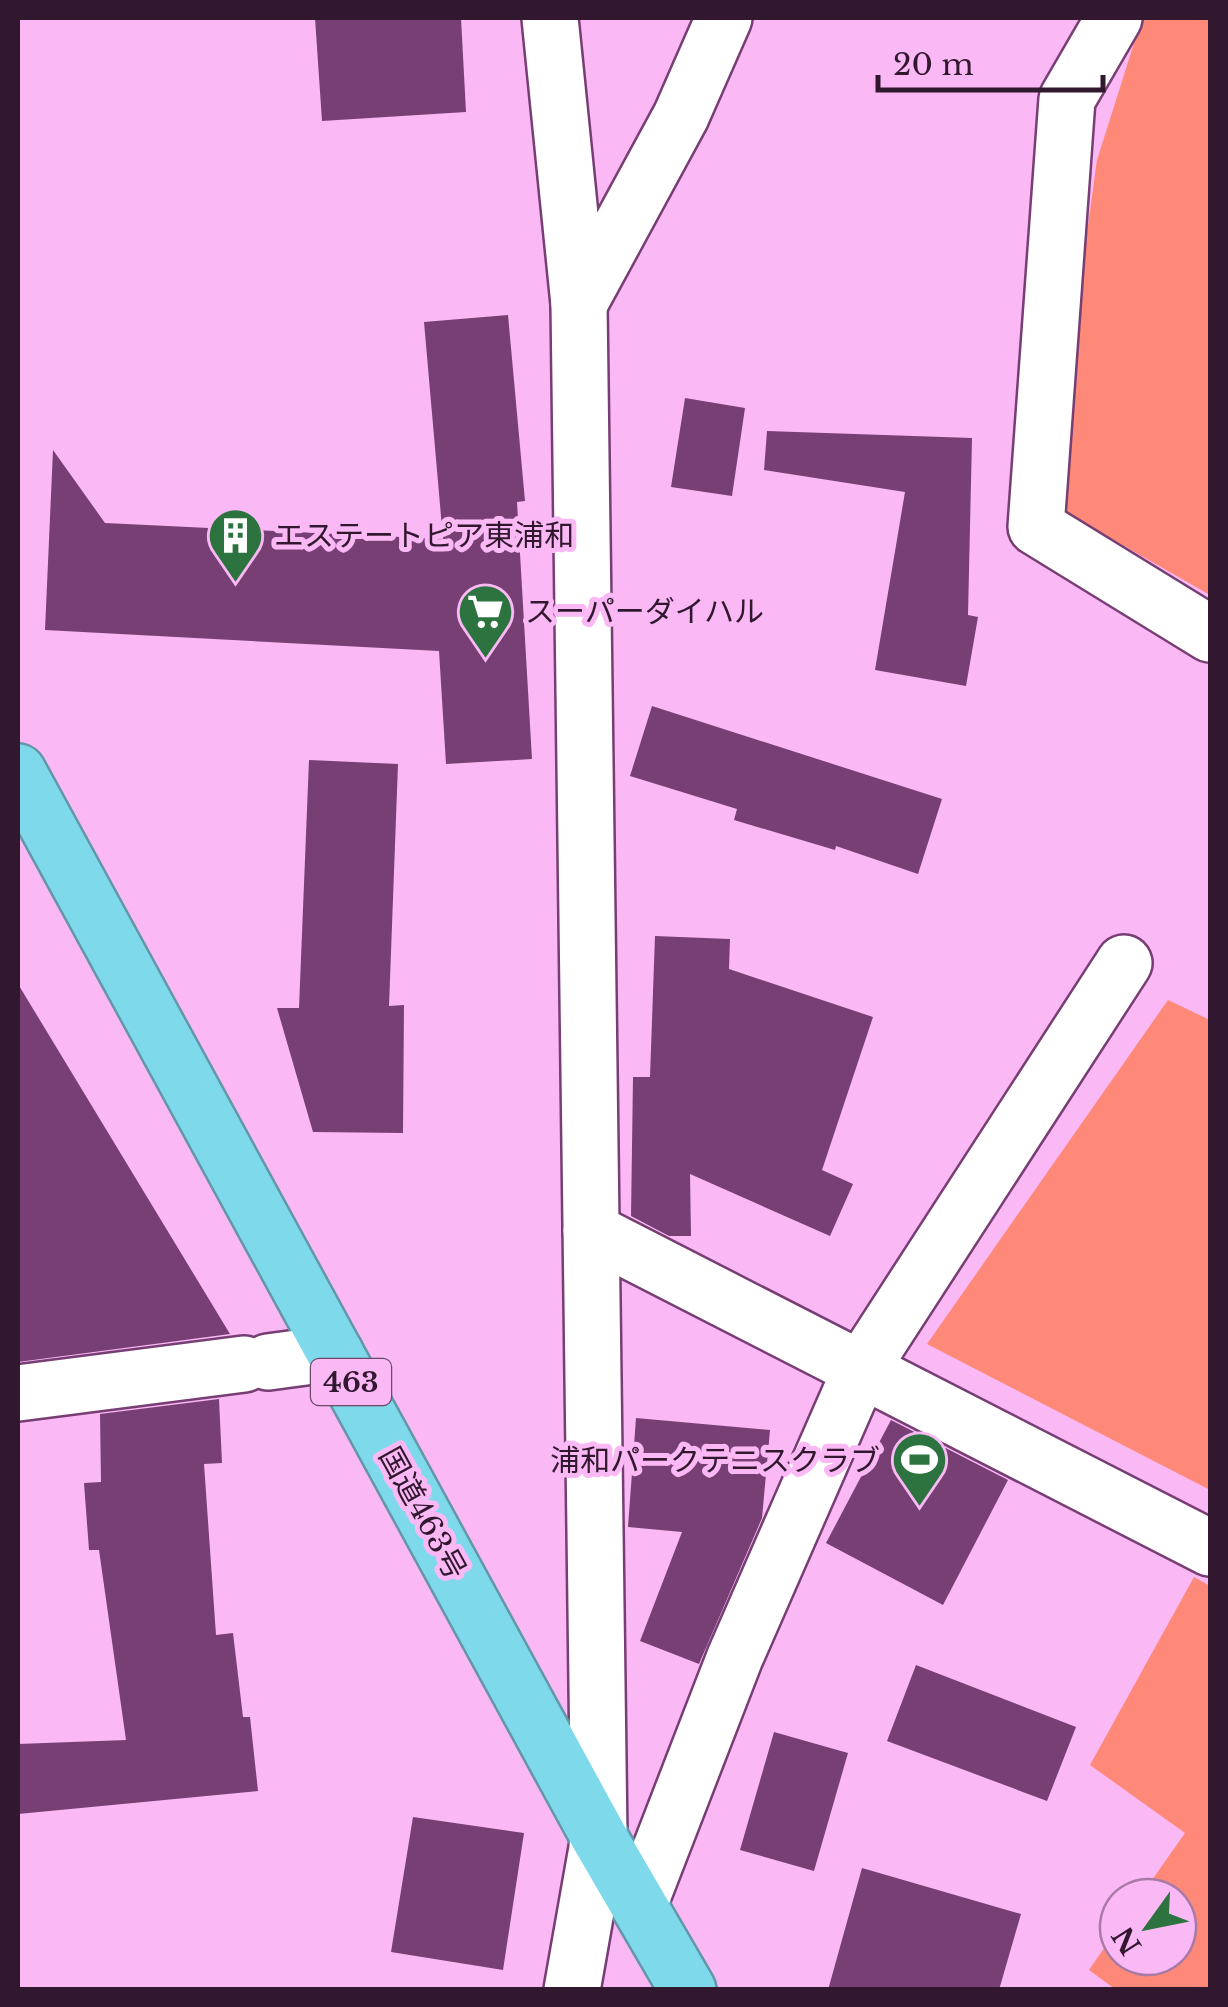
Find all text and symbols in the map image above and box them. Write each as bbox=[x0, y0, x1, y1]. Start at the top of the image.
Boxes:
scale bar bbox=[878, 30, 1103, 92]
text: 20 m bbox=[893, 46, 974, 83]
building icon: エステートピア東浦和 bbox=[205, 505, 265, 584]
place label: エステートピア東浦和 bbox=[274, 517, 574, 554]
supermarket icon: スーパーダイハル bbox=[456, 581, 516, 660]
place label: スーパーダイハル bbox=[525, 593, 764, 630]
road number: 463 bbox=[311, 1359, 391, 1405]
sports icon: 浦和パークテニスクラブ bbox=[889, 1430, 949, 1509]
street label: 国道463号 bbox=[372, 1440, 474, 1586]
place label: 浦和パークテニスクラブ bbox=[550, 1442, 880, 1479]
north arrow bbox=[1098, 1877, 1198, 1977]
text: N bbox=[1106, 1920, 1149, 1961]

